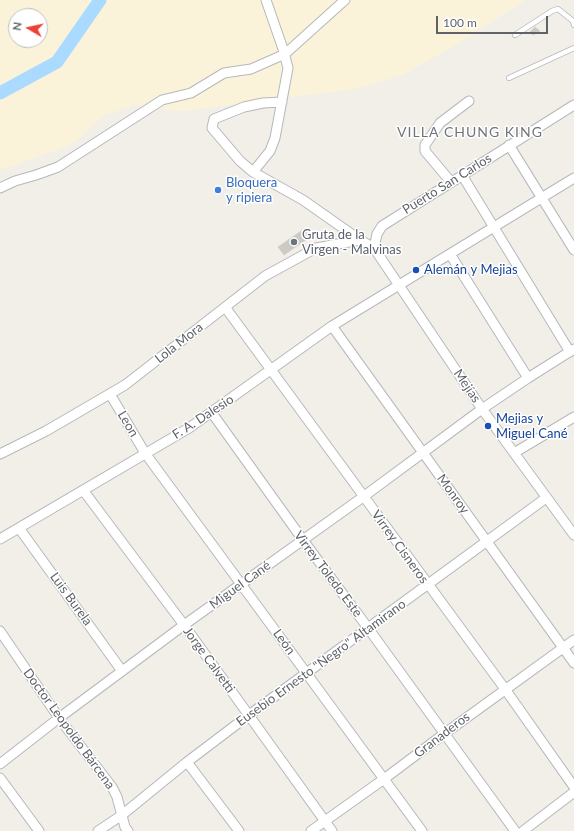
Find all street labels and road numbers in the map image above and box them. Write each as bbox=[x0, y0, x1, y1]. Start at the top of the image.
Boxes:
street label: Puerto San Carlos bbox=[400, 150, 494, 218]
street label: Lola Mora bbox=[152, 319, 206, 367]
street label: Mejías bbox=[450, 366, 484, 406]
street label: F. A. Dalesio bbox=[169, 391, 237, 443]
street label: Leon bbox=[114, 408, 142, 440]
street label: Monroy bbox=[434, 471, 472, 517]
street label: Virrey Cisneros bbox=[368, 507, 432, 587]
street label: Virrey Toledo Este bbox=[291, 528, 365, 620]
street label: Miguel Cané bbox=[206, 558, 274, 612]
street label: Luis Burela bbox=[46, 569, 96, 629]
street label: Eusebio Ernesto "Negro" Altamirano bbox=[233, 596, 409, 730]
street label: Jorge Calvetti bbox=[180, 624, 238, 696]
street label: León bbox=[270, 626, 298, 658]
street label: Doctor Leopoldo Bárcena bbox=[20, 666, 118, 792]
street label: Granaderos bbox=[411, 709, 473, 761]

